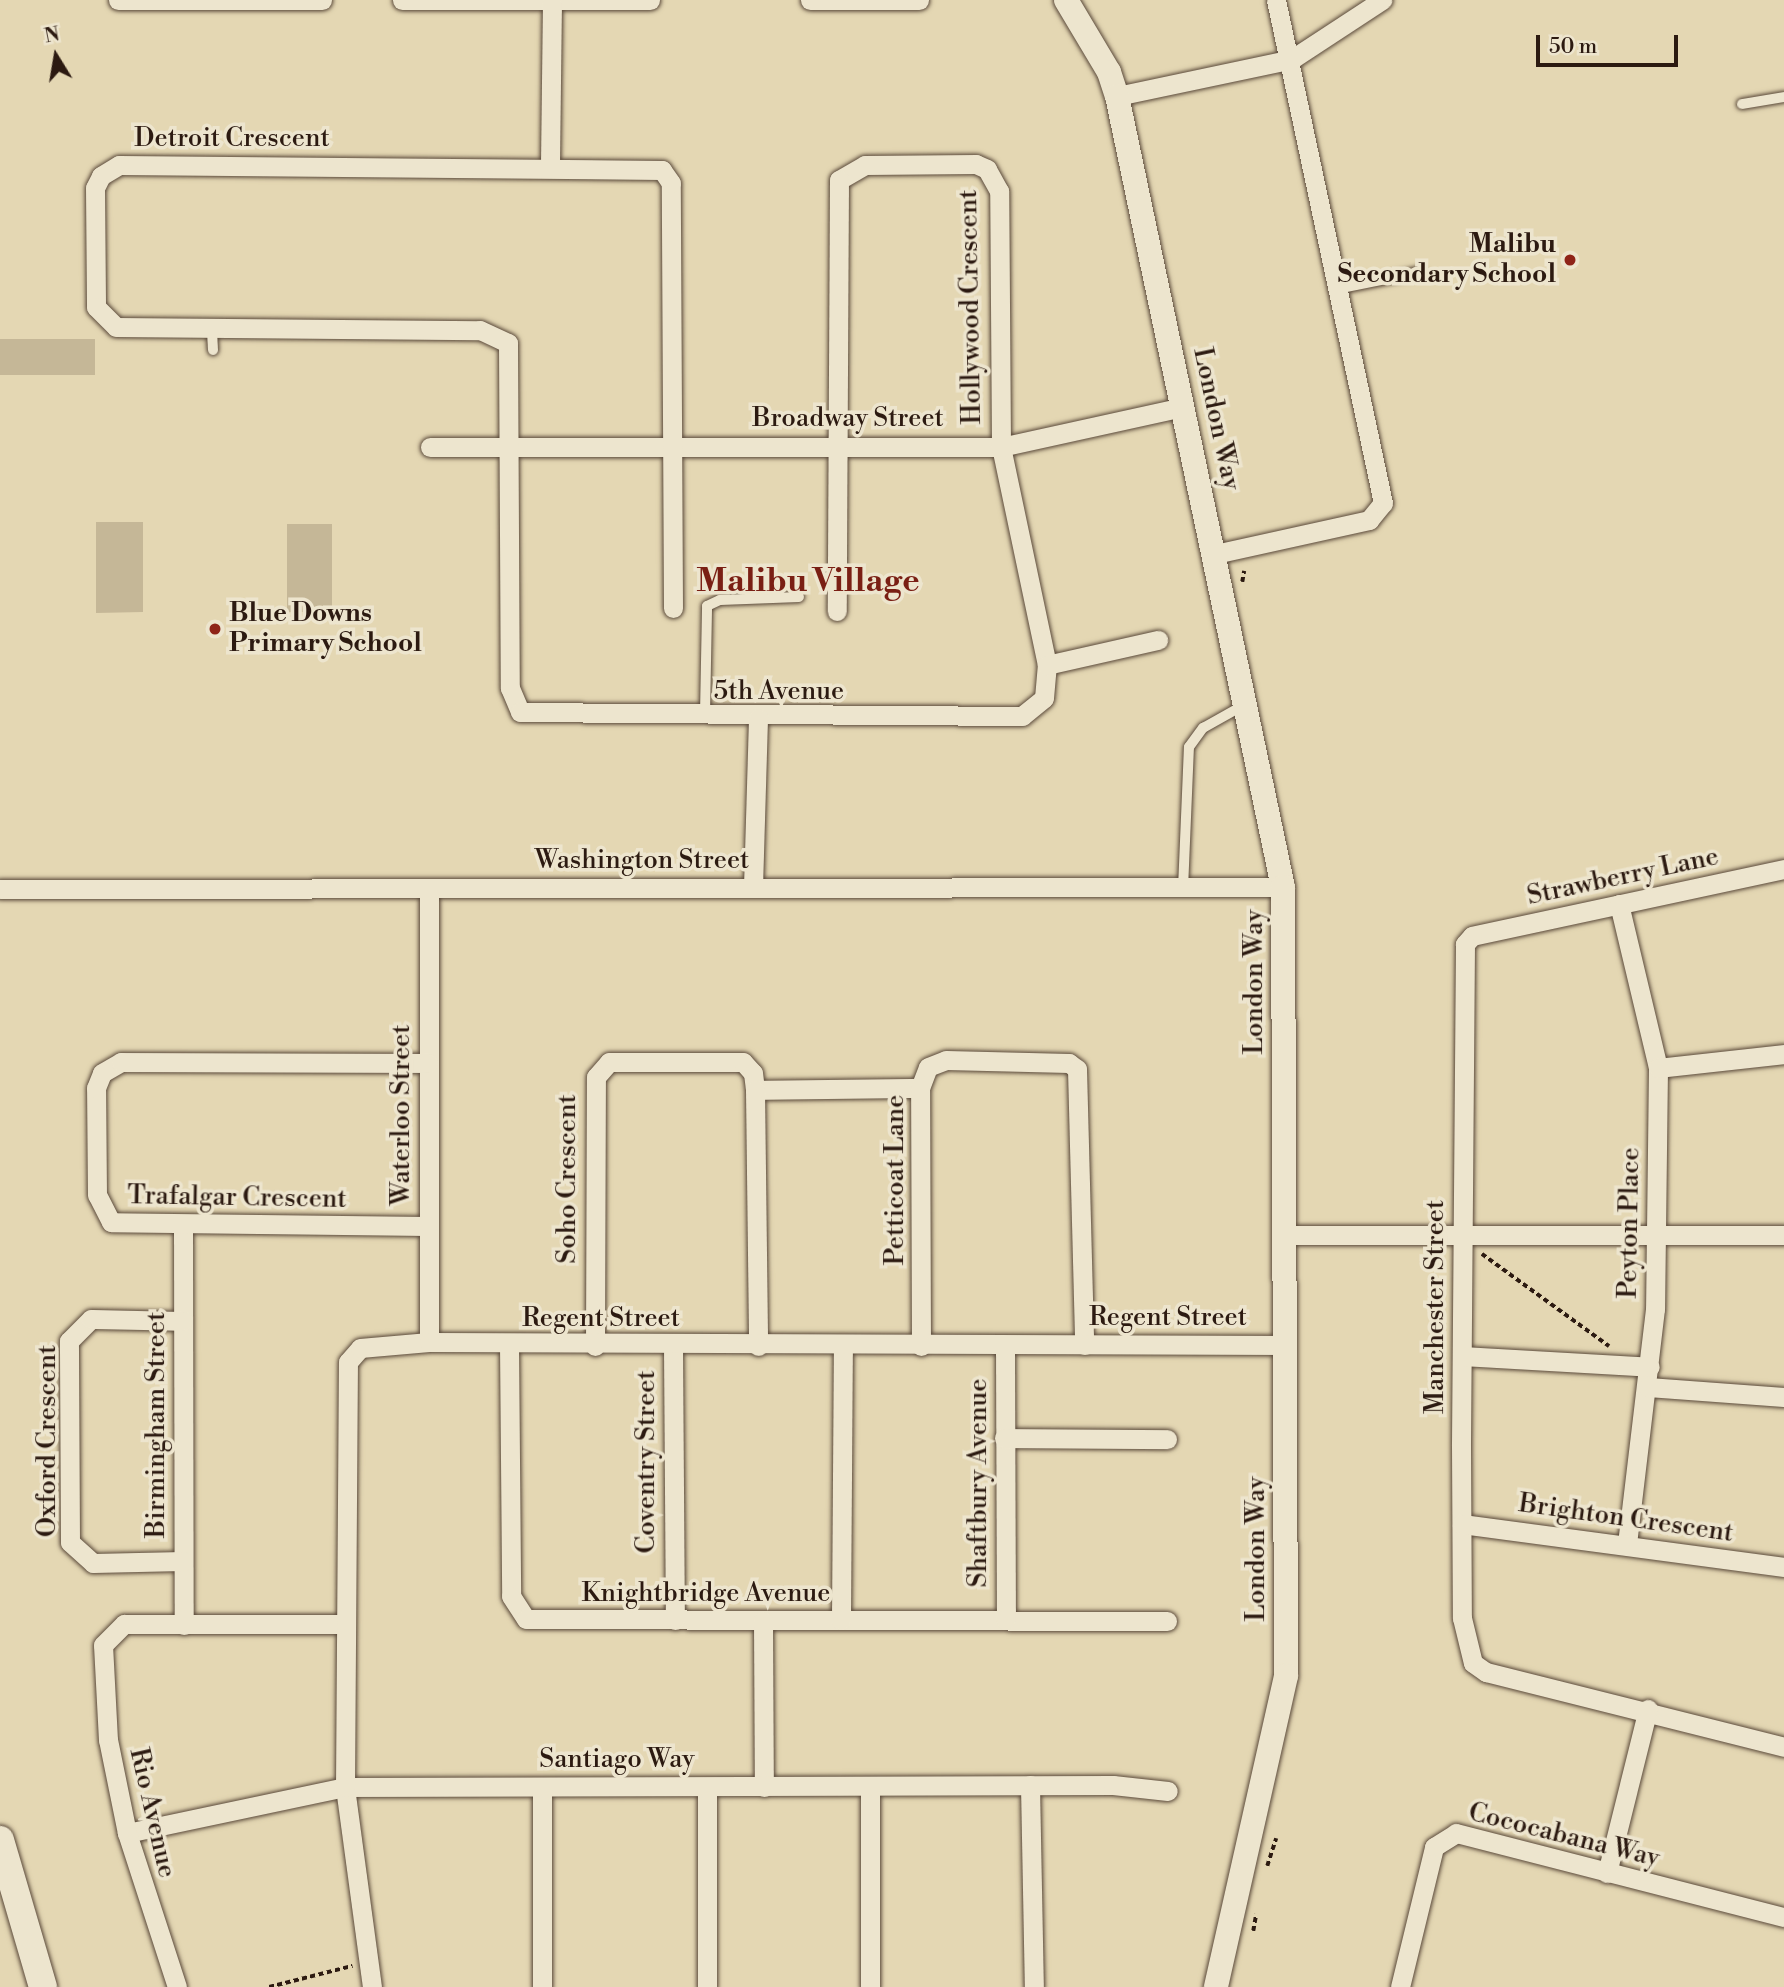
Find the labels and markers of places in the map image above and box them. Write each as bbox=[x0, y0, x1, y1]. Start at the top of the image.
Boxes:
place label: Malibu Secondary School bbox=[1337, 229, 1556, 290]
marker: Malibu Secondary School bbox=[1562, 252, 1578, 268]
place label: Blue Downs Primary School bbox=[229, 598, 422, 660]
marker: Blue Downs Primary School bbox=[207, 621, 223, 637]

